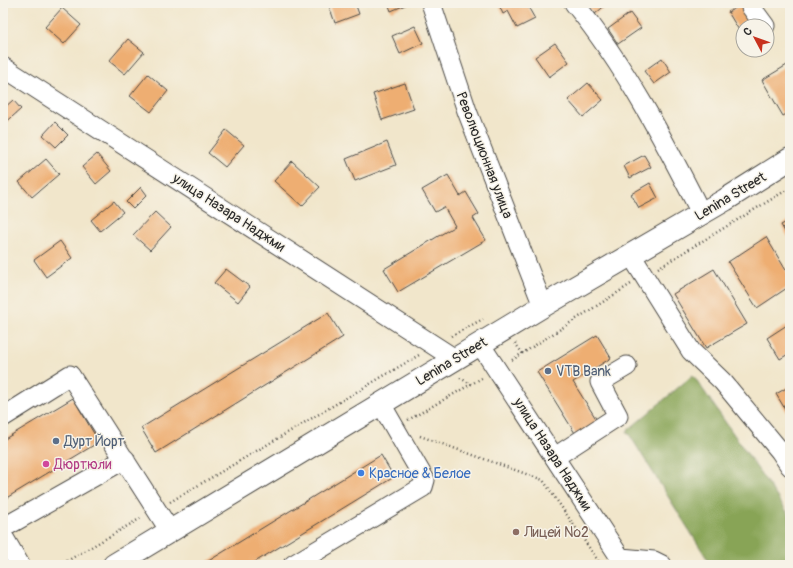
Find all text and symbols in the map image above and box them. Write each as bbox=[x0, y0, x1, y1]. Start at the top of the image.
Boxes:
north arrow bbox=[735, 18, 775, 58]
text: С bbox=[741, 25, 755, 39]
street label: Революционная улица bbox=[453, 90, 516, 221]
street label: Lenina Street bbox=[691, 168, 769, 224]
street label: улица Назара Наджми bbox=[168, 169, 288, 255]
street label: Lenina Street bbox=[412, 333, 490, 389]
place label: VTB Bank bbox=[556, 363, 611, 380]
marker: VTB Bank bbox=[543, 366, 553, 376]
street label: улица Назара Наджми bbox=[509, 394, 595, 514]
place label: Дурт Йорт bbox=[63, 433, 125, 450]
marker: Дурт Йорт bbox=[51, 436, 61, 446]
place label: Дюртюли bbox=[53, 456, 111, 473]
marker: Дюртюли bbox=[41, 459, 51, 469]
place label: Красное & Белое bbox=[369, 465, 471, 482]
marker: Красное & Белое bbox=[356, 468, 366, 478]
place label: Лицей №2 bbox=[523, 524, 589, 541]
marker: Лицей №2 bbox=[511, 527, 521, 537]

